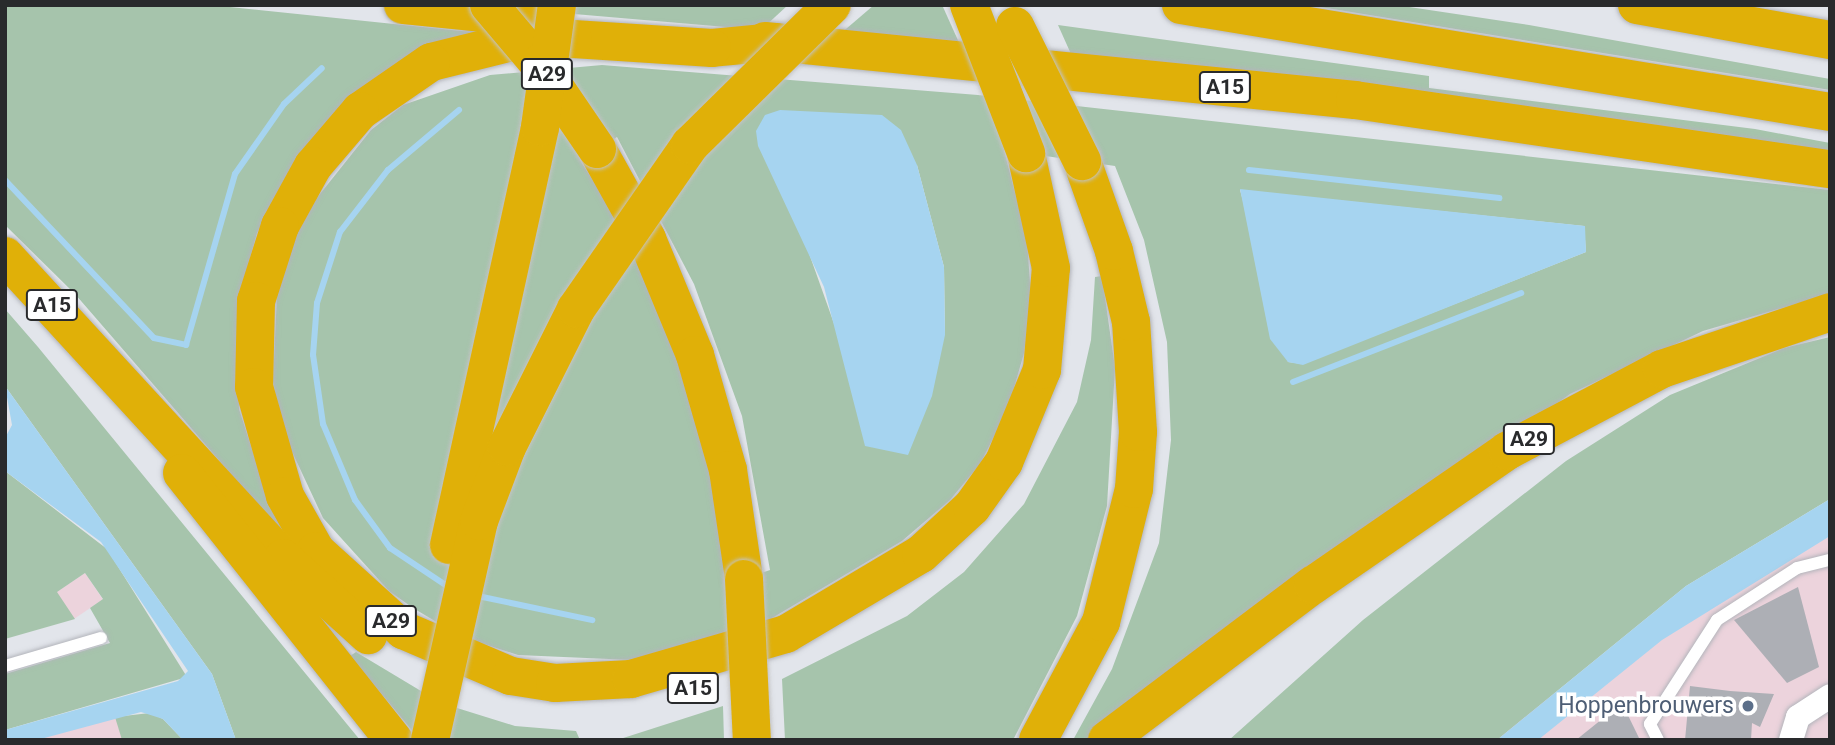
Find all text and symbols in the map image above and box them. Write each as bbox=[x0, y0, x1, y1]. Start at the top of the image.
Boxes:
road number: A29 bbox=[521, 56, 573, 92]
road number: A15 bbox=[1199, 70, 1251, 104]
road number: A15 bbox=[26, 288, 78, 322]
road number: A29 bbox=[1503, 422, 1555, 457]
road number: A29 bbox=[365, 604, 417, 638]
road number: A15 bbox=[667, 670, 719, 706]
place label: Hoppenbrouwers bbox=[1558, 692, 1734, 720]
marker: Hoppenbrouwers bbox=[1740, 698, 1756, 714]

